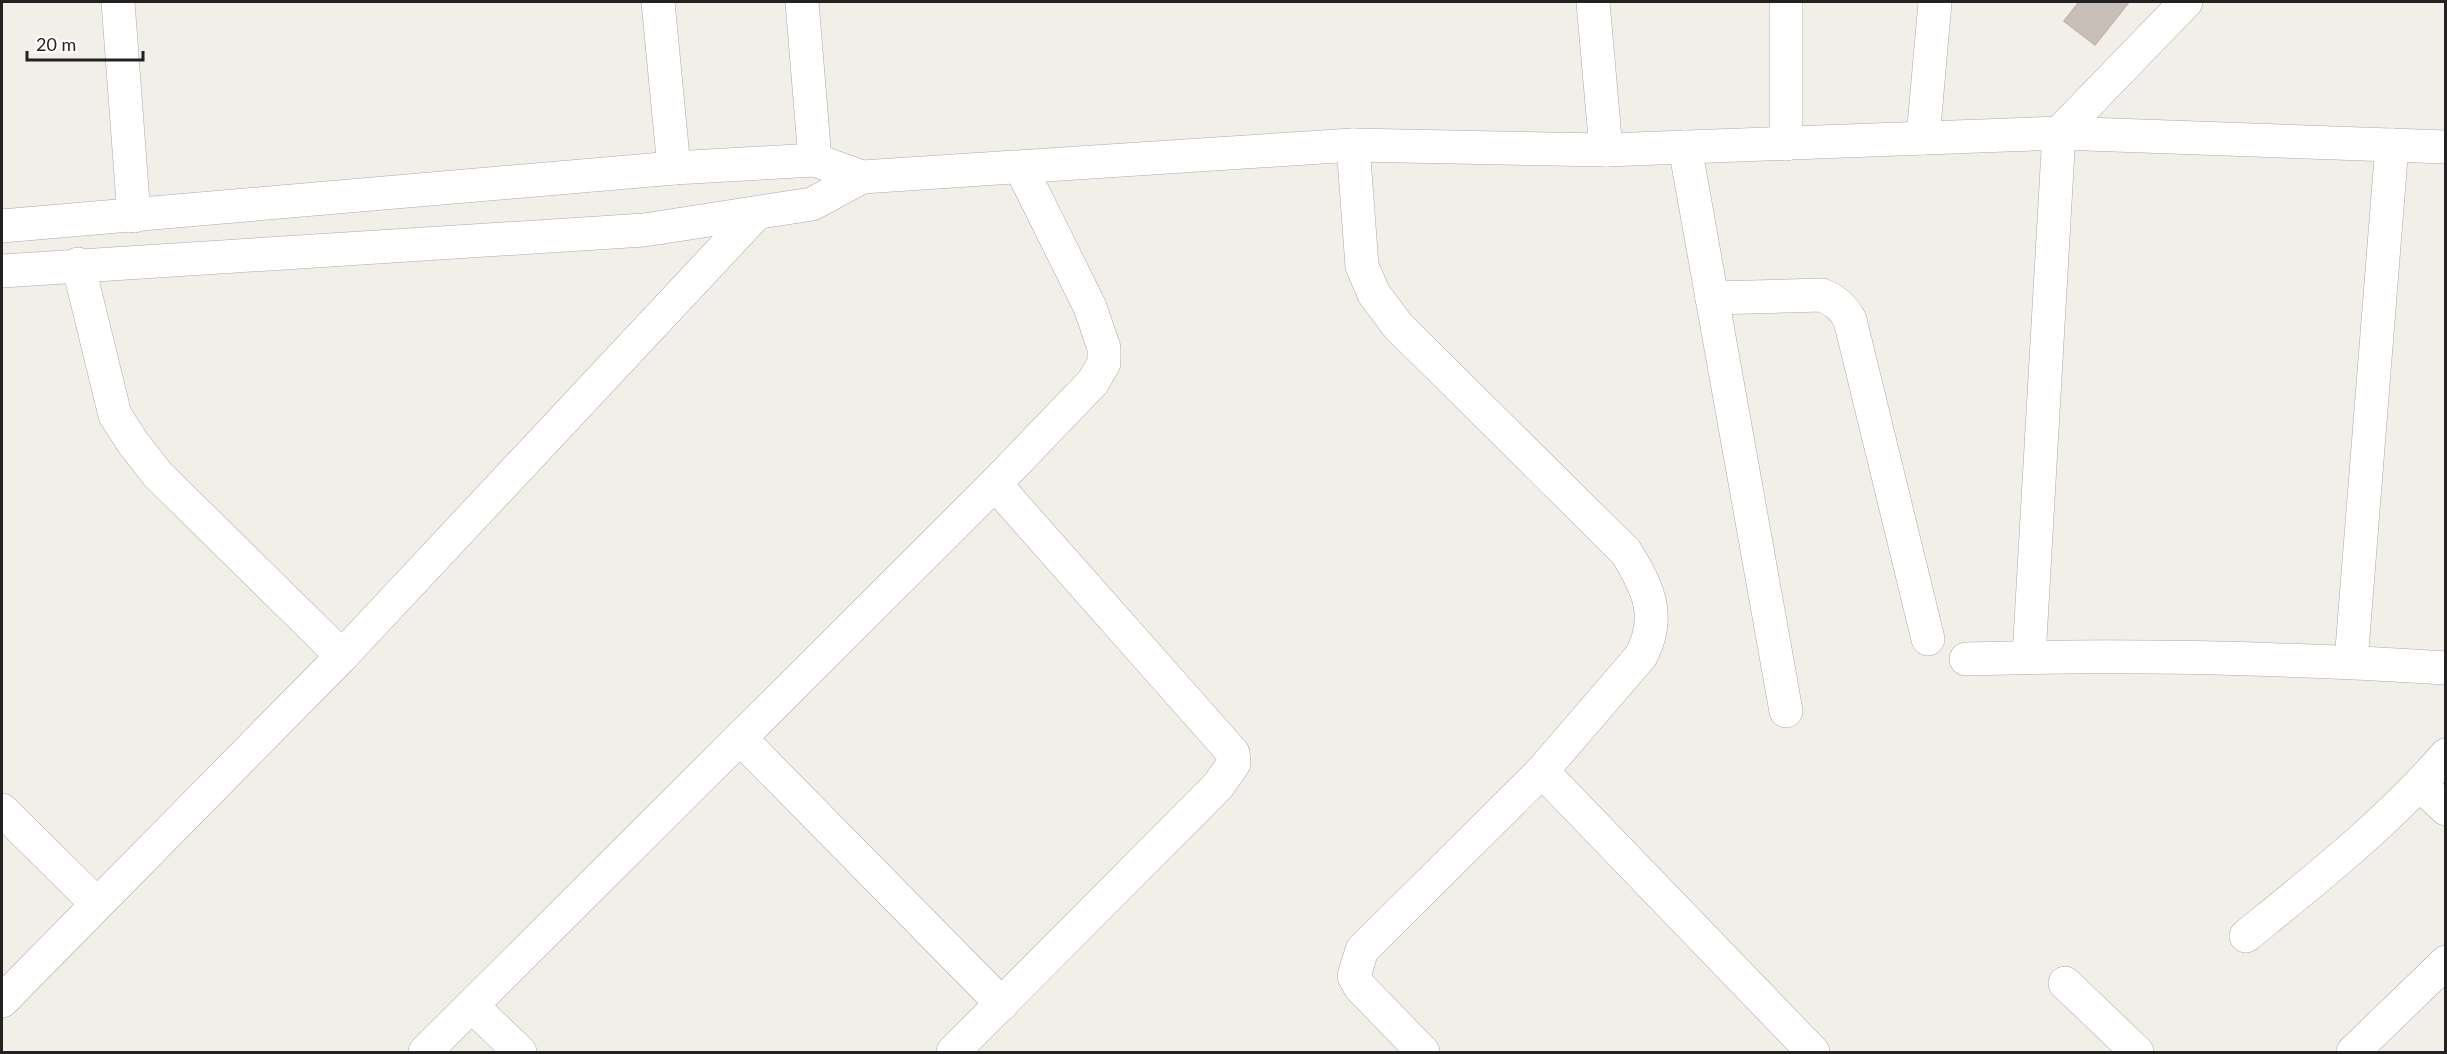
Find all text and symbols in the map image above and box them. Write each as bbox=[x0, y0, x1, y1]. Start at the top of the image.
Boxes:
scale bar bbox=[27, 24, 142, 62]
text: 20 m bbox=[36, 33, 76, 55]

